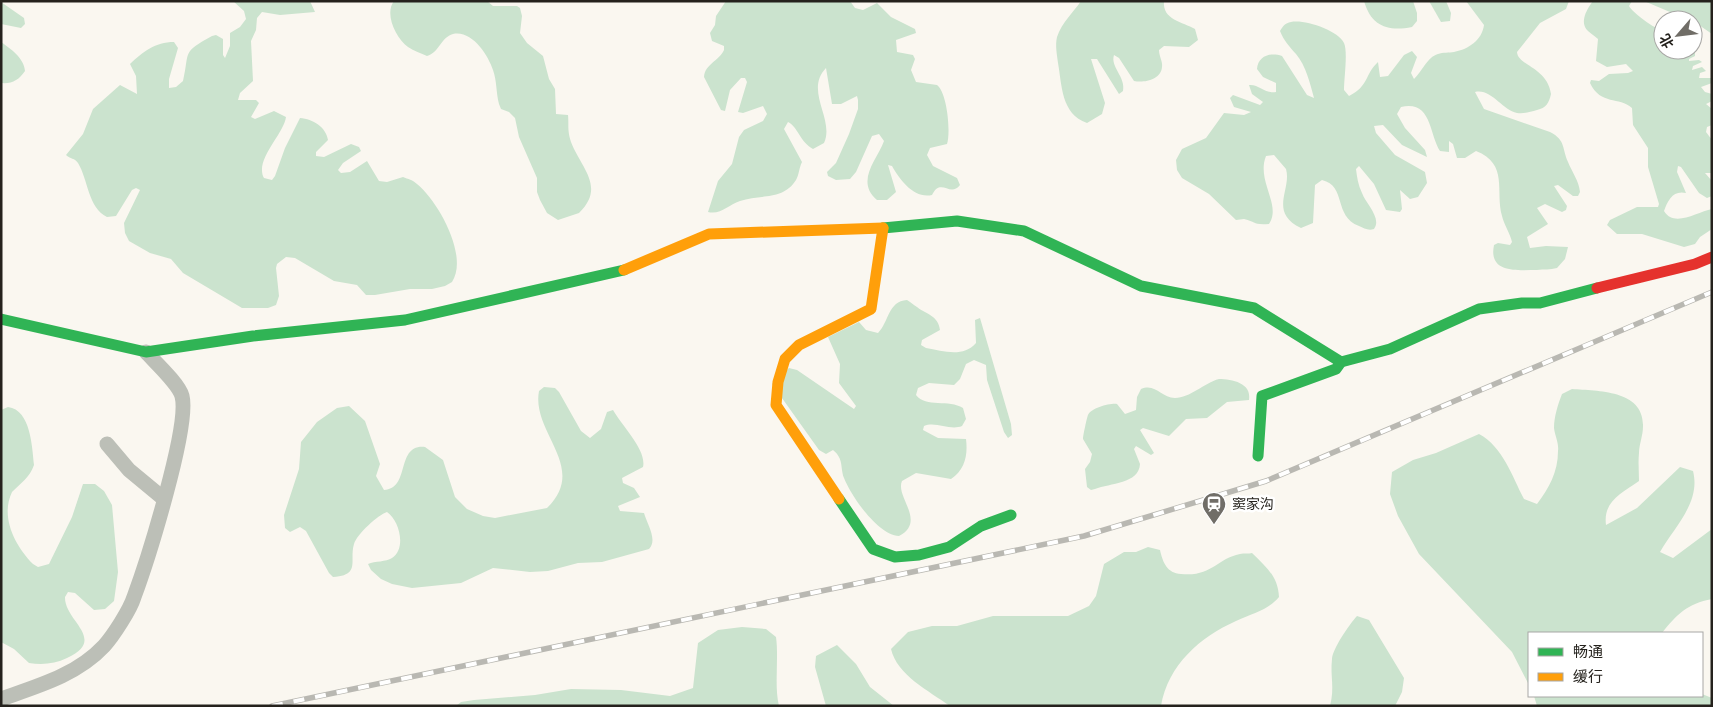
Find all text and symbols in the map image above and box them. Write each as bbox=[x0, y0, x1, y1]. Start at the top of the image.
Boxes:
north arrow bbox=[1653, 10, 1703, 60]
text: 北 bbox=[1656, 31, 1678, 51]
station icon: 窦家沟 bbox=[1201, 491, 1227, 525]
place label: 窦家沟 bbox=[1232, 496, 1274, 513]
legend bbox=[1528, 632, 1703, 697]
text: 畅通 bbox=[1573, 643, 1603, 661]
text: 缓行 bbox=[1573, 668, 1603, 686]

